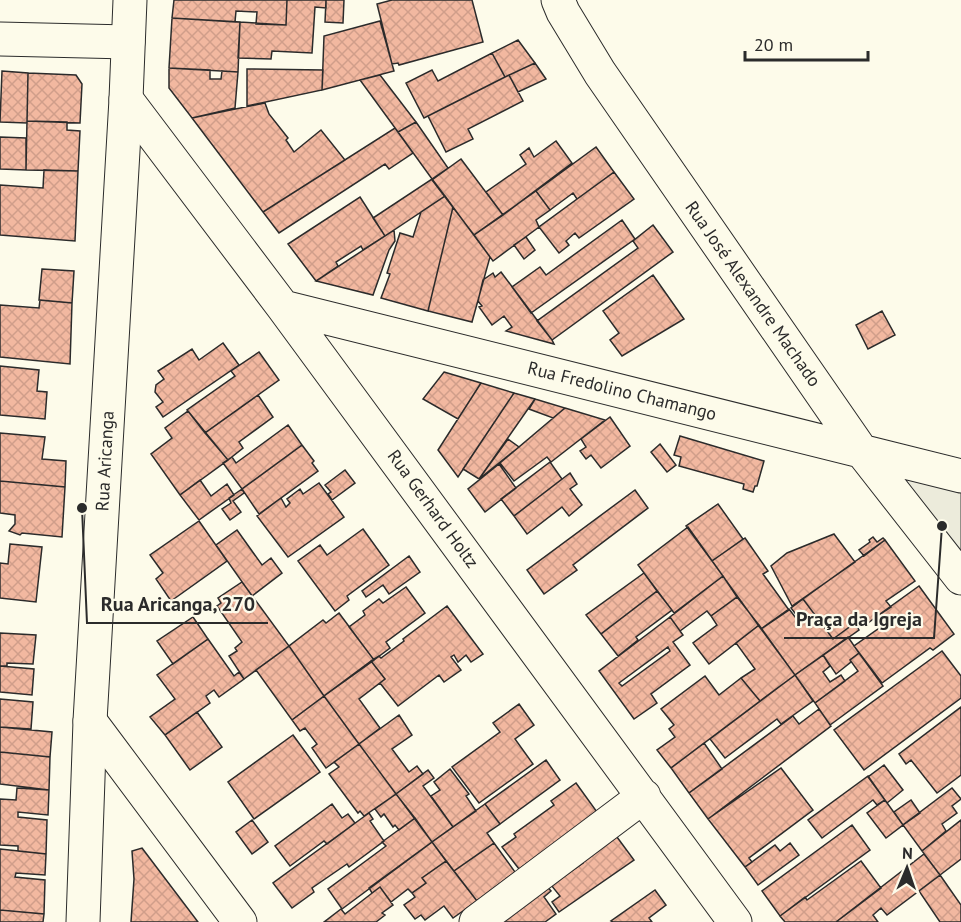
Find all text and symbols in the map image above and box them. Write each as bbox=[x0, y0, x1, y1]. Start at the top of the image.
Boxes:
scale bar bbox=[745, 24, 868, 62]
text: 20 m bbox=[754, 33, 793, 56]
street label: Rua José Alexandre Machado bbox=[680, 196, 826, 391]
street label: Rua Fredolino Chamango bbox=[525, 356, 719, 425]
street label: Rua Aricanga bbox=[90, 410, 119, 512]
street label: Rua Gerhard Holtz bbox=[383, 445, 484, 572]
callout: Rua Aricanga, 270 bbox=[87, 585, 268, 623]
text: Rua Aricanga, 270 bbox=[101, 591, 255, 617]
callout: Praça da Igreja bbox=[784, 600, 934, 638]
text: Praça da Igreja bbox=[796, 606, 922, 632]
north arrow bbox=[877, 838, 937, 898]
text: N bbox=[902, 843, 913, 863]

